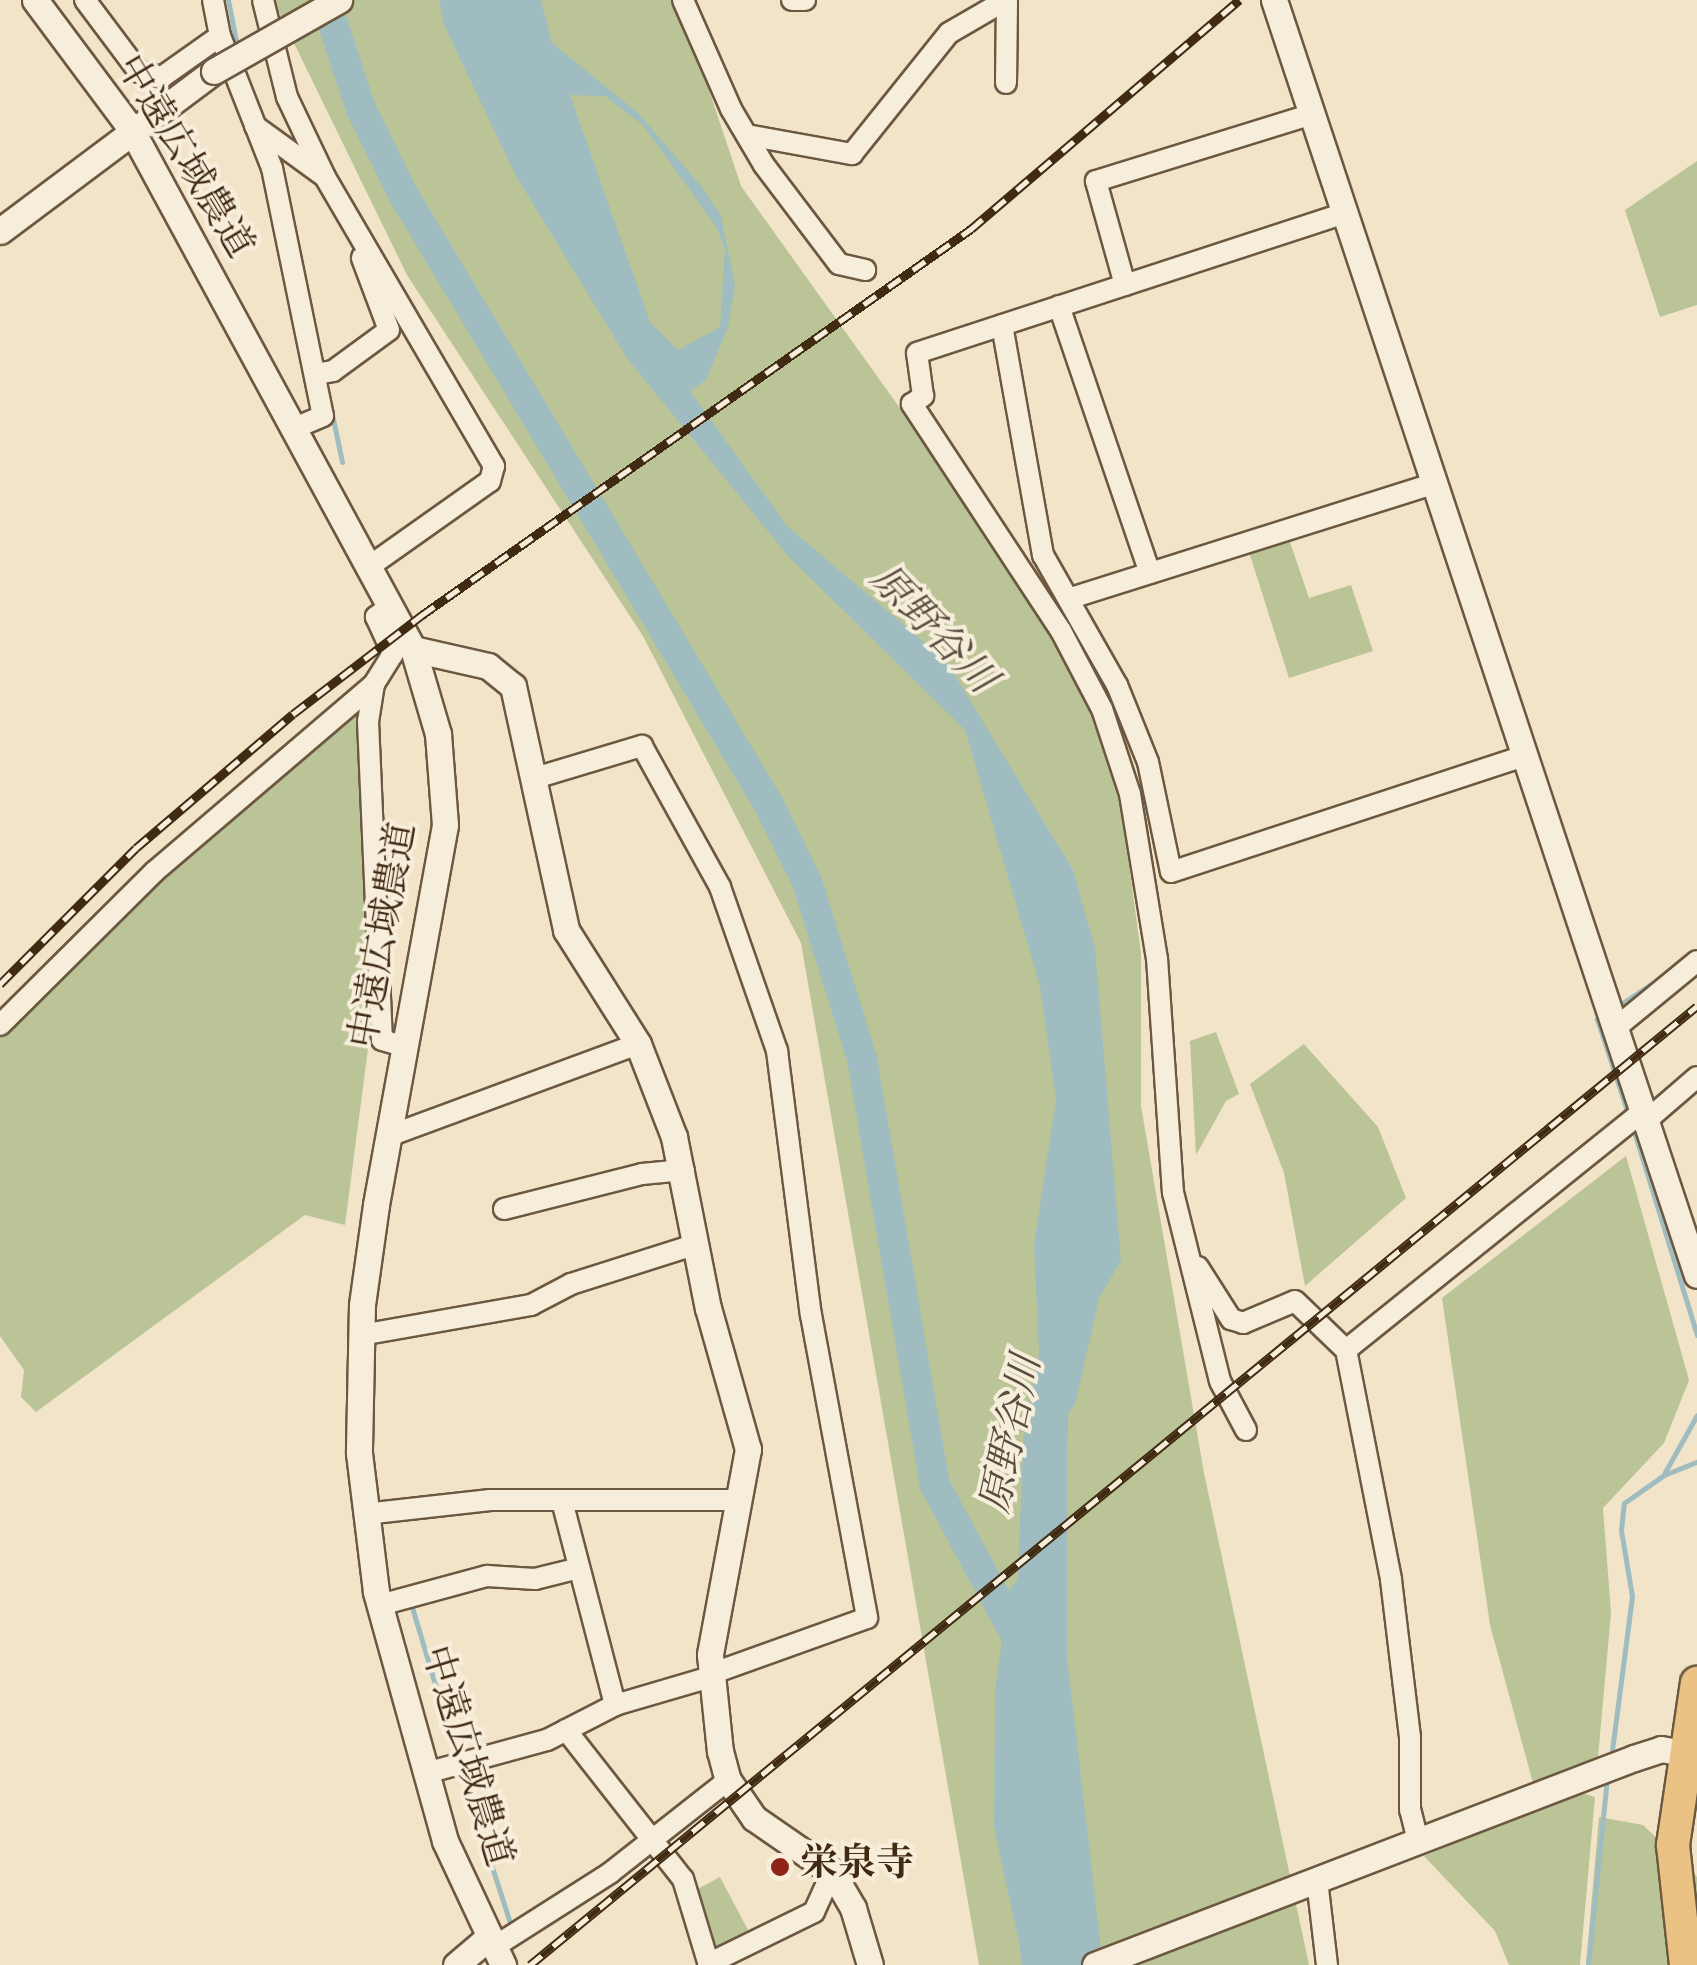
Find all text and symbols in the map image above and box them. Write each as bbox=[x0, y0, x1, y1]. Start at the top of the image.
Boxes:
street label: 中遠広域農道 bbox=[104, 49, 260, 267]
water label: 原野谷川 bbox=[858, 557, 1004, 705]
street label: 中遠広域農道 bbox=[344, 820, 428, 1052]
water label: 原野谷川 bbox=[974, 1352, 1054, 1518]
street label: 中遠広域農道 bbox=[409, 1641, 519, 1873]
place label: 栄泉寺 bbox=[800, 1844, 914, 1890]
marker: 栄泉寺 bbox=[769, 1856, 791, 1878]

